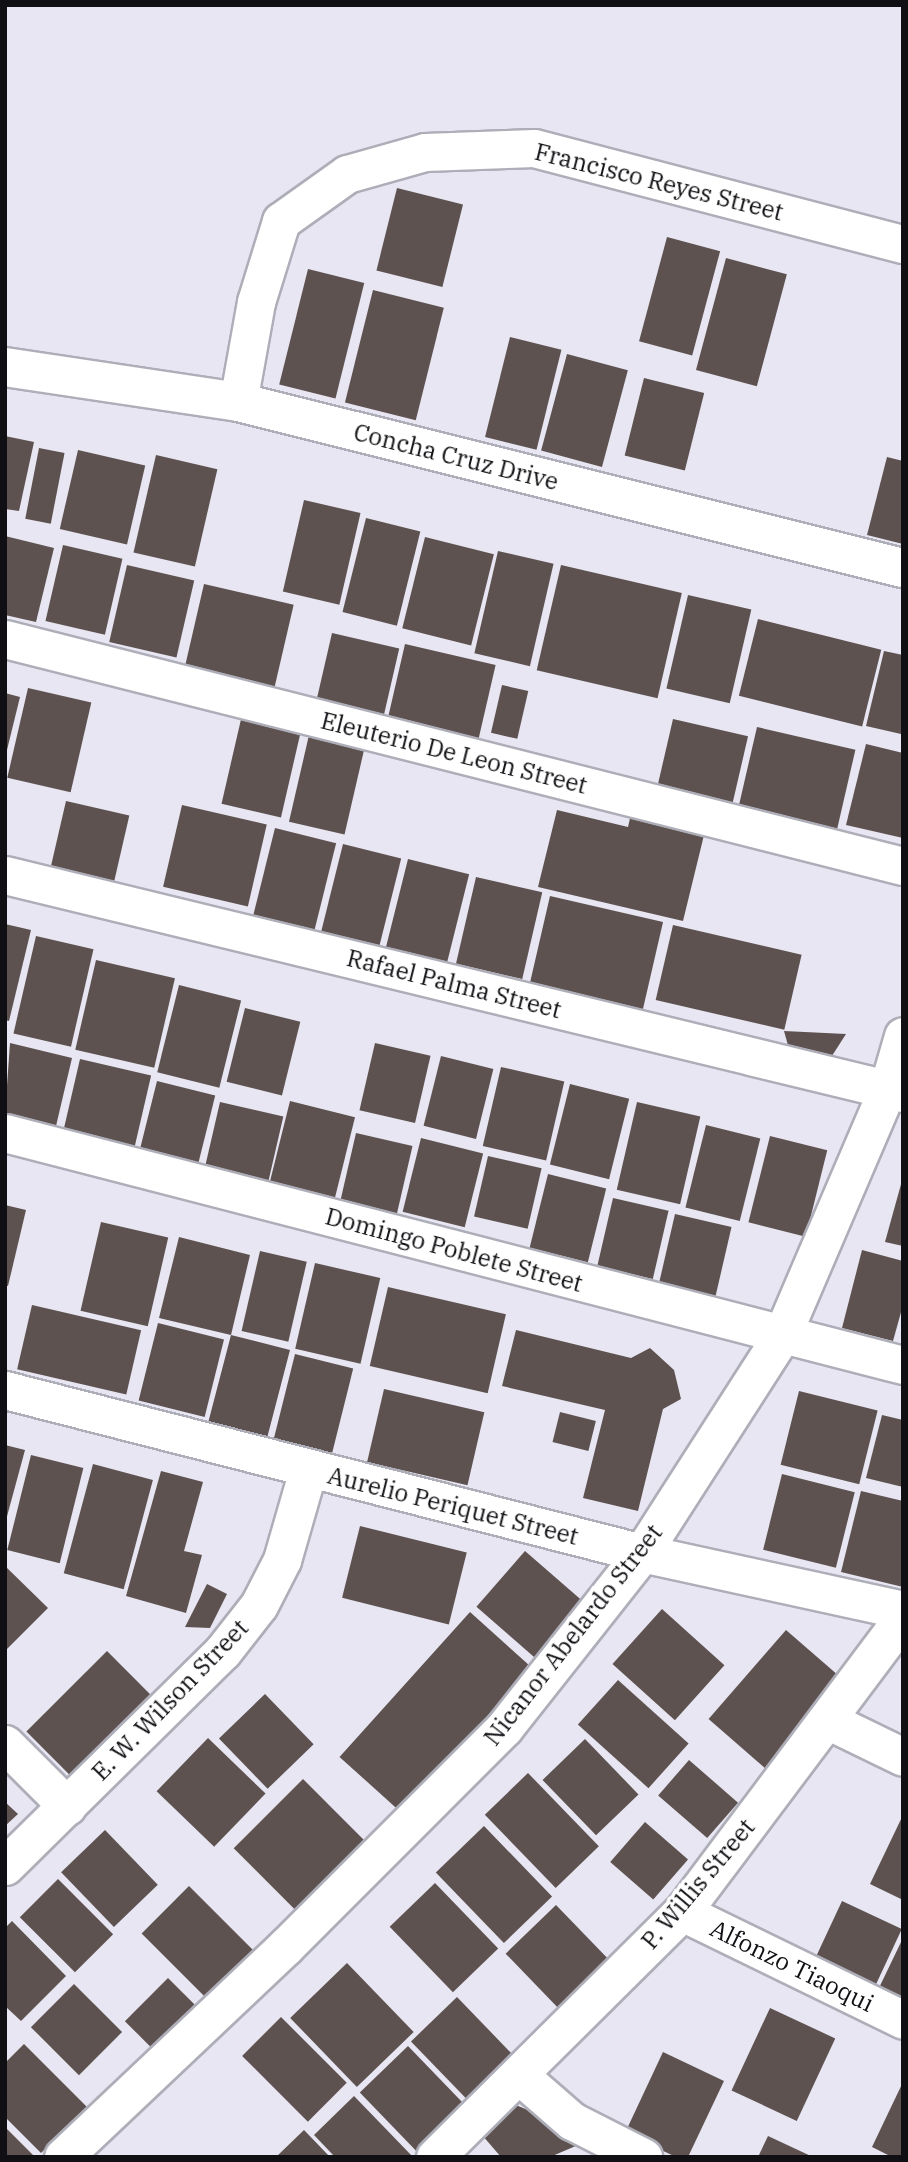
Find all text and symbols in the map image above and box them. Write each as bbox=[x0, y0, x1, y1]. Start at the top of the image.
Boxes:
street label: Francisco Reyes Street bbox=[532, 137, 786, 227]
street label: Concha Cruz Drive bbox=[351, 418, 561, 496]
street label: Eleuterio De Leon Street bbox=[318, 706, 590, 800]
street label: Rafael Palma Street bbox=[344, 943, 564, 1025]
street label: Domingo Poblete Street bbox=[322, 1202, 586, 1298]
street label: Aurelio Periquet Street bbox=[325, 1461, 581, 1551]
street label: Nicanor Abelardo Street bbox=[478, 1519, 668, 1751]
street label: E. W. Wilson Street bbox=[86, 1614, 254, 1786]
street label: P. Willis Street bbox=[635, 1813, 761, 1955]
street label: Alfonzo Tiaoqui bbox=[706, 1914, 878, 2018]

